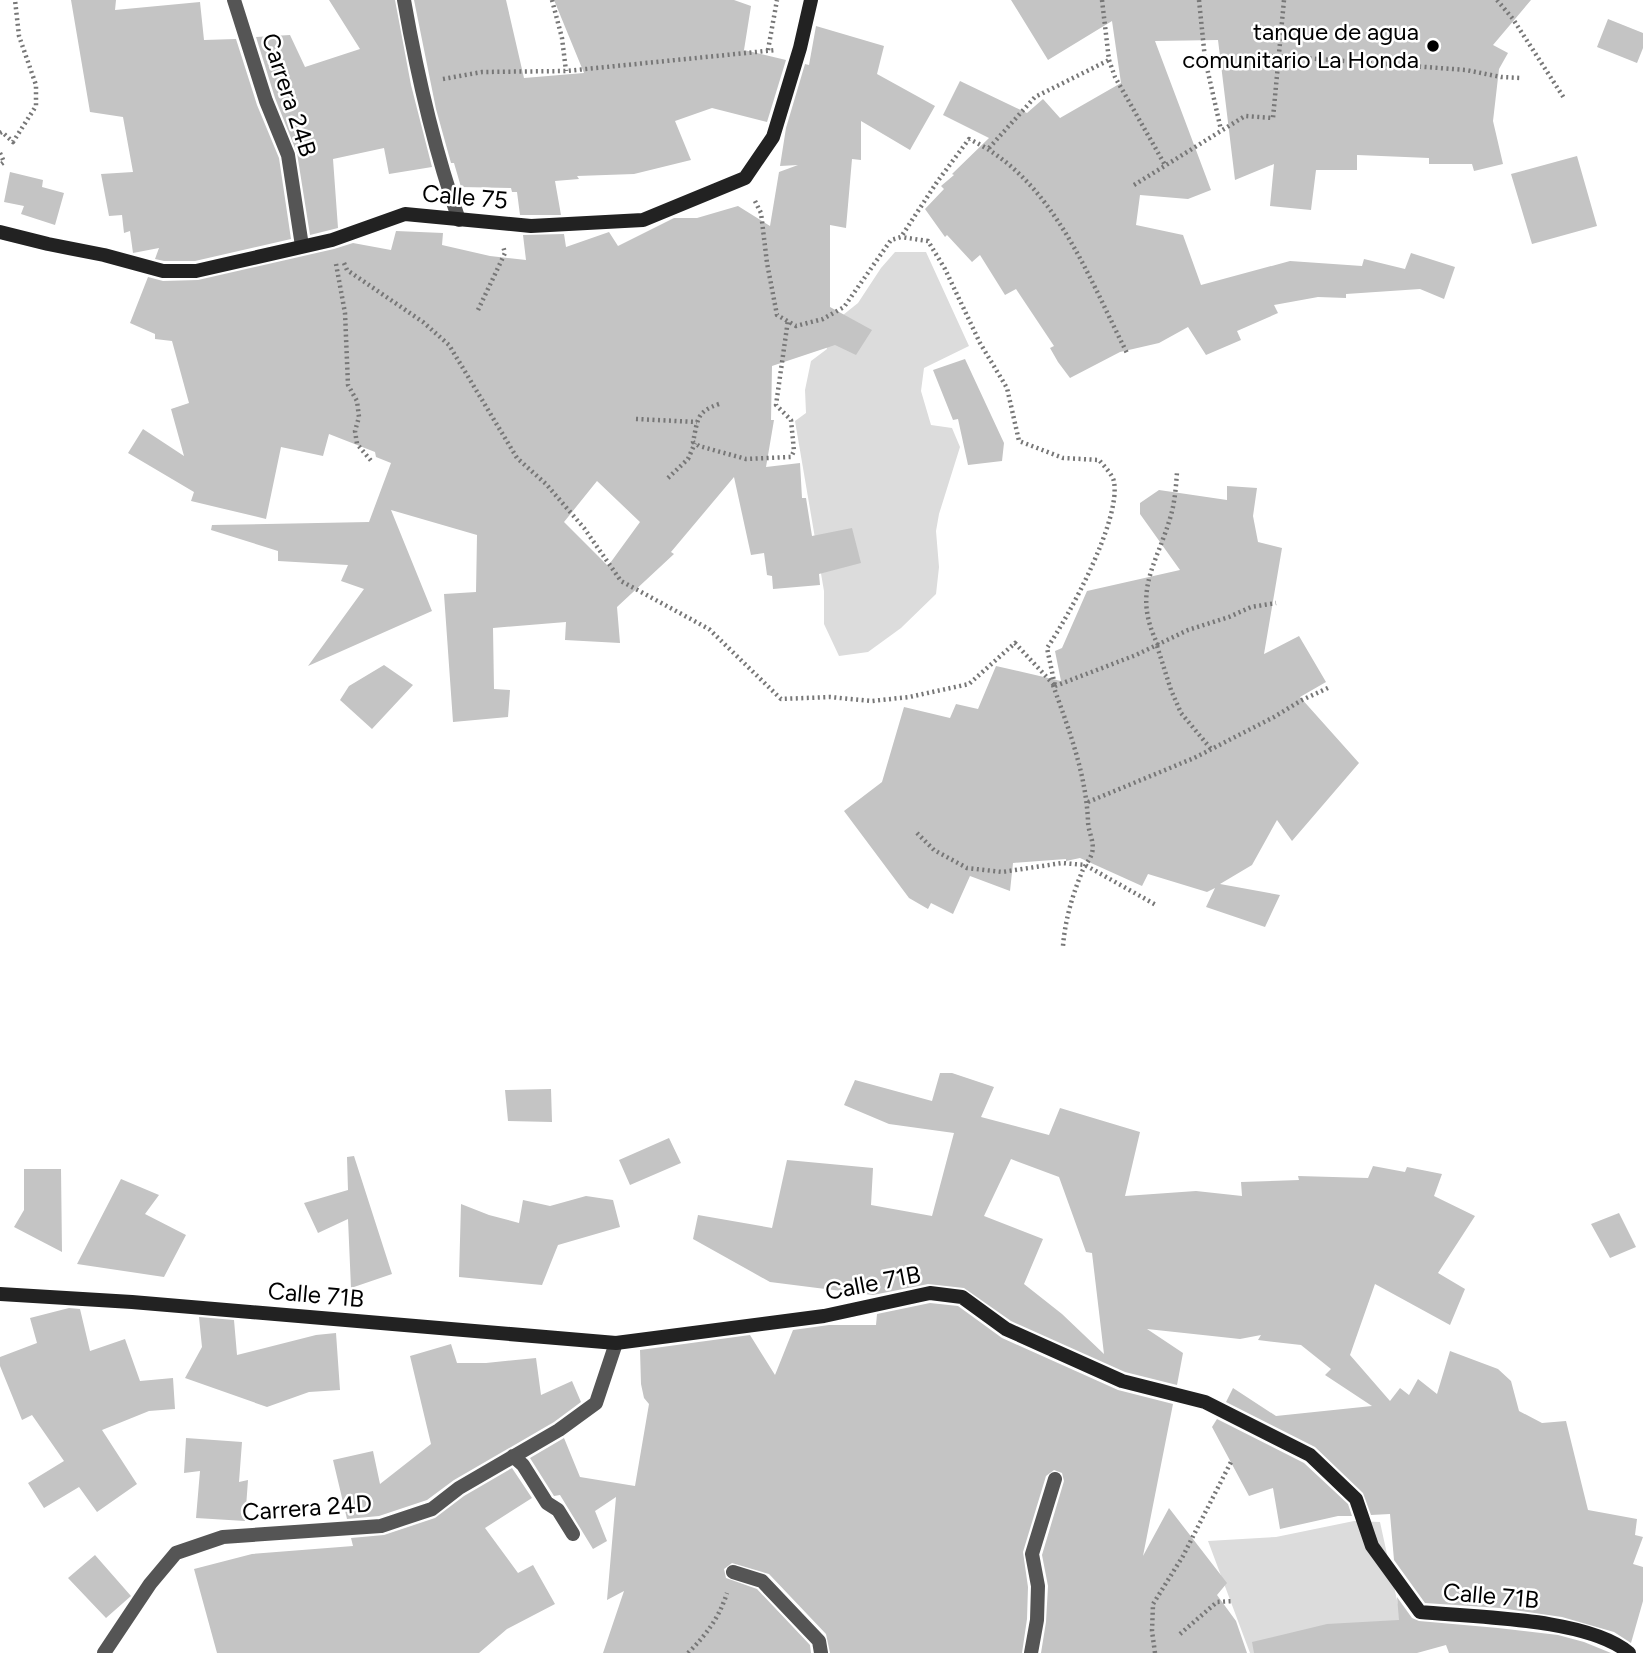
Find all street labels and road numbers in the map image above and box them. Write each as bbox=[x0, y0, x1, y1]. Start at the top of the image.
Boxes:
street label: Carrera 24B bbox=[256, 29, 323, 160]
street label: Calle 75 bbox=[421, 178, 509, 215]
street label: Calle 71B bbox=[823, 1259, 923, 1306]
street label: Calle 71B bbox=[267, 1276, 365, 1313]
street label: Carrera 24D bbox=[241, 1489, 373, 1526]
street label: Calle 71B bbox=[1442, 1577, 1540, 1614]

